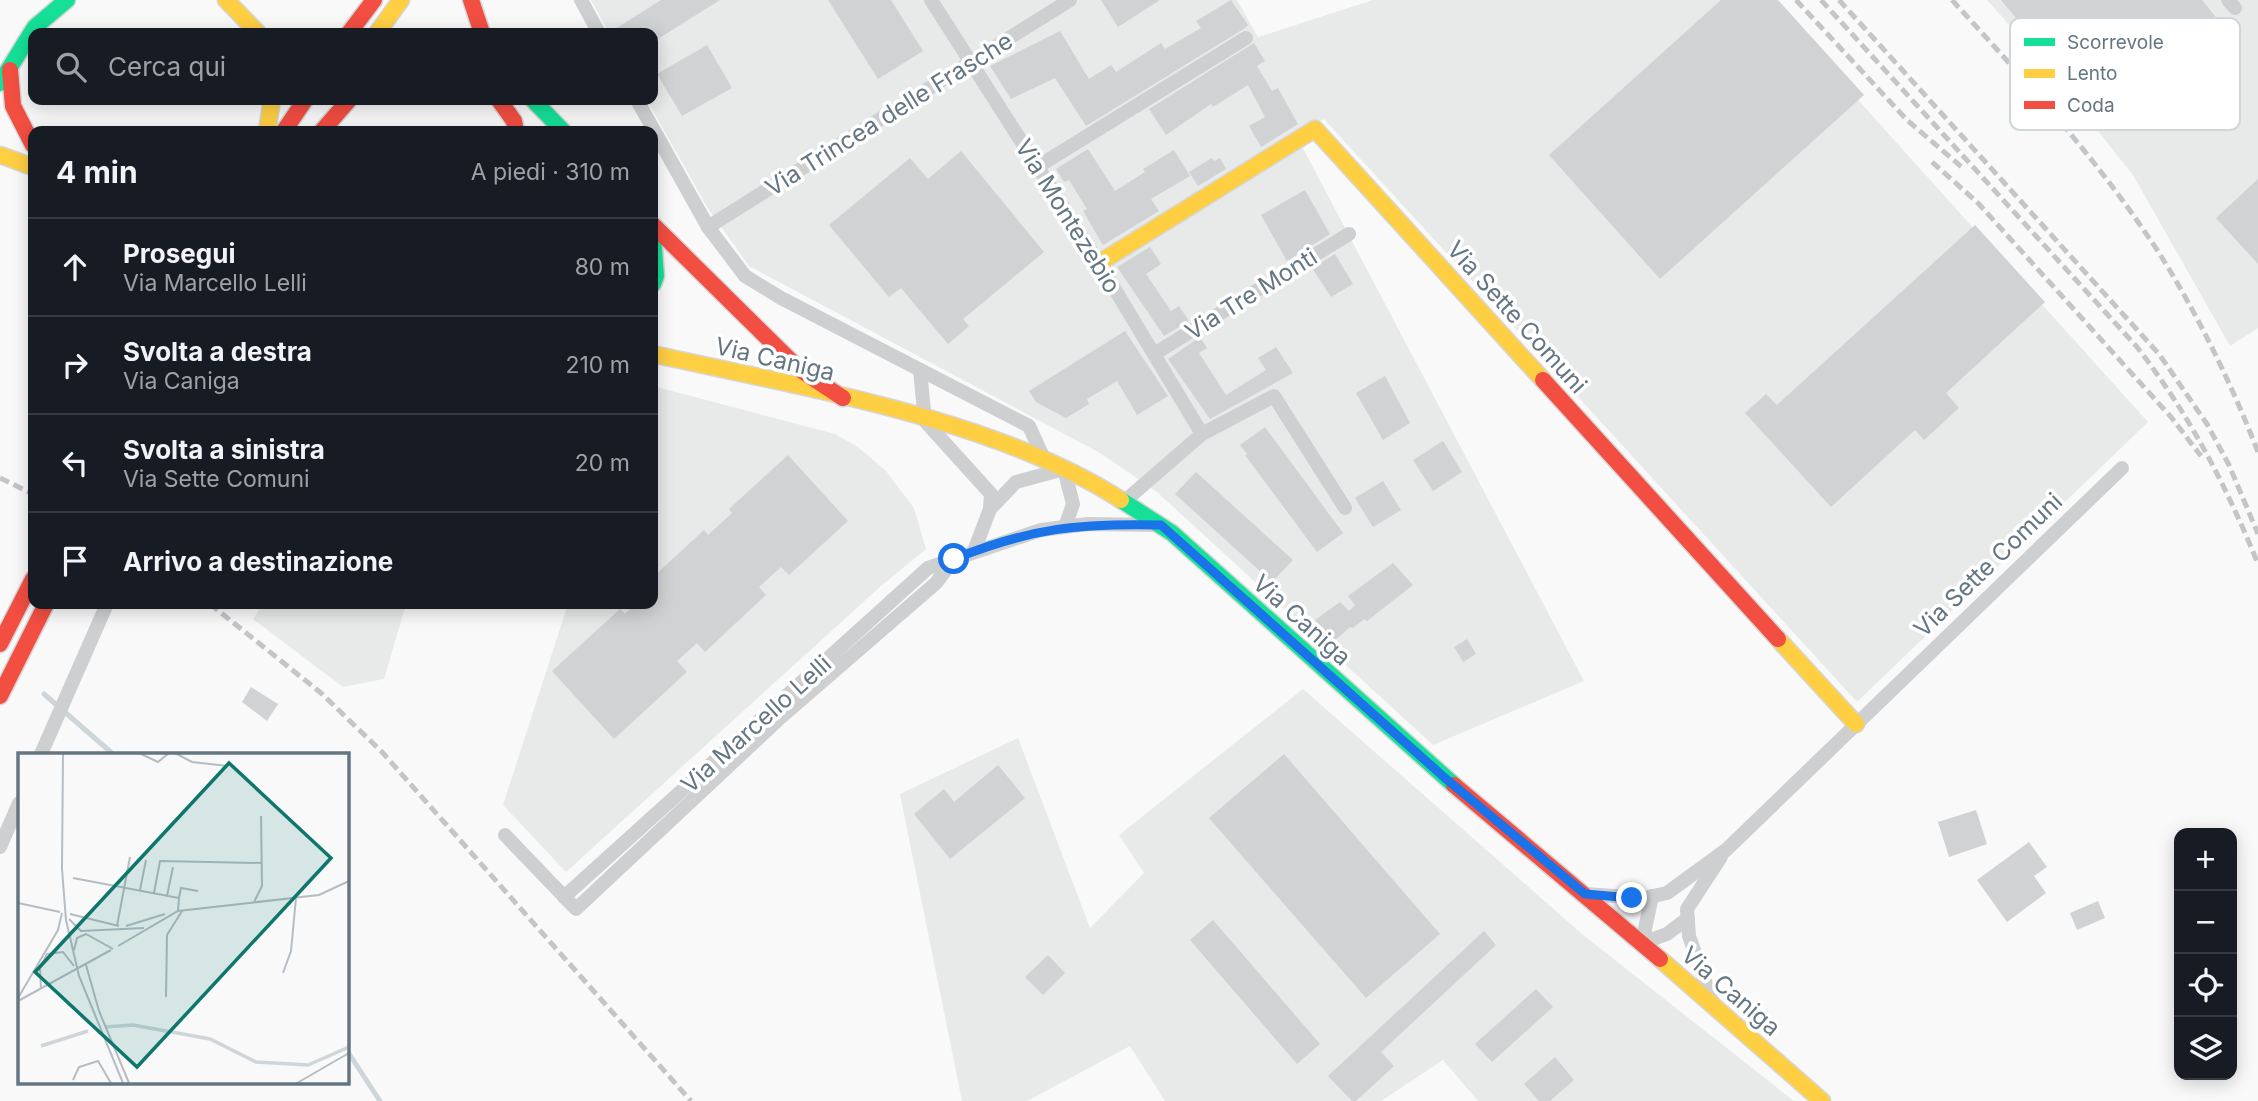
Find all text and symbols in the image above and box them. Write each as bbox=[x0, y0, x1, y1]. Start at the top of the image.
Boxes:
legend bbox=[2010, 18, 2240, 130]
street label: Via Trincea delle Frasche bbox=[760, 26, 1018, 202]
search box bbox=[28, 28, 658, 105]
text: Scorrevole bbox=[2067, 31, 2164, 54]
icon: search bbox=[52, 48, 90, 86]
text: Cerca qui bbox=[108, 51, 226, 82]
text: Lento bbox=[2067, 62, 2117, 85]
text: Coda bbox=[2067, 94, 2115, 117]
street label: Via Montezebio bbox=[1009, 134, 1127, 298]
text: 4 min bbox=[56, 154, 138, 190]
text: A piedi · 310 m bbox=[471, 158, 630, 186]
street label: Via Sette Comuni bbox=[1441, 235, 1593, 399]
text: Prosegui bbox=[123, 238, 235, 269]
street label: Via Tre Monti bbox=[1180, 242, 1322, 346]
icon: ahead bbox=[56, 248, 94, 286]
text: 80 m bbox=[575, 253, 630, 281]
text: Via Marcello Lelli bbox=[123, 269, 307, 297]
street label: Via Caniga bbox=[712, 331, 838, 387]
text: Svolta a destra bbox=[123, 336, 312, 367]
icon: right bbox=[56, 346, 94, 384]
text: 210 m bbox=[565, 351, 630, 379]
text: Via Caniga bbox=[123, 367, 240, 395]
text: Svolta a sinistra bbox=[123, 434, 325, 465]
icon: left bbox=[56, 444, 94, 482]
text: 20 m bbox=[575, 449, 630, 477]
text: Via Sette Comuni bbox=[123, 465, 310, 493]
street label: Via Sette Comuni bbox=[1908, 487, 2068, 643]
icon: arrive bbox=[56, 542, 94, 580]
route start bbox=[938, 543, 969, 574]
text: Arrivo a destinazione bbox=[123, 546, 393, 577]
street label: Via Caniga bbox=[1247, 568, 1357, 672]
street label: Via Marcello Lelli bbox=[675, 649, 837, 799]
inset map bbox=[18, 753, 348, 1084]
map controls bbox=[2174, 828, 2237, 1080]
button: + bbox=[2174, 828, 2237, 891]
route end bbox=[1616, 882, 1647, 913]
button: − bbox=[2174, 891, 2237, 954]
street label: Via Caniga bbox=[1676, 940, 1786, 1042]
button: locate bbox=[2174, 954, 2237, 1017]
button: layers bbox=[2174, 1017, 2237, 1080]

